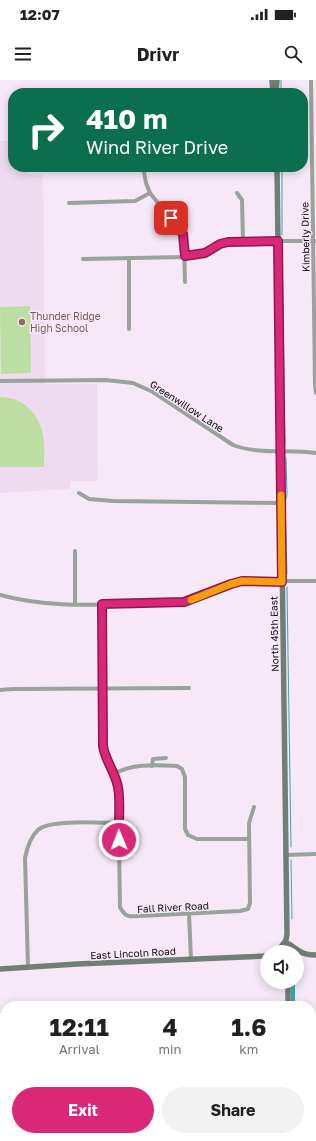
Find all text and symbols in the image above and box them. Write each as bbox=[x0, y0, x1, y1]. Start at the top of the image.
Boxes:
text: 12:07 bbox=[20, 5, 60, 23]
icon: menu bbox=[12, 43, 34, 65]
text: Drivr bbox=[137, 43, 179, 65]
icon: search bbox=[282, 43, 304, 65]
text: 410 m bbox=[86, 102, 168, 135]
icon: right bbox=[20, 104, 72, 156]
text: Wind River Drive bbox=[86, 136, 228, 158]
pin bbox=[154, 201, 188, 235]
street label: Kimberly Drive bbox=[298, 202, 312, 272]
icon: arrive bbox=[160, 207, 182, 229]
place label: Thunder Ridge High School bbox=[30, 310, 101, 334]
marker: Thunder Ridge High School bbox=[17, 317, 27, 327]
street label: Greenwillow Lane bbox=[148, 378, 226, 434]
street label: North 45th East bbox=[267, 596, 281, 672]
position arrow bbox=[98, 819, 140, 861]
street label: Fall River Road bbox=[137, 899, 209, 915]
street label: East Lincoln Road bbox=[90, 945, 176, 961]
map controls bbox=[260, 945, 304, 989]
button: sound bbox=[260, 945, 304, 989]
text: 12:11 bbox=[50, 1012, 109, 1041]
text: 4 bbox=[163, 1012, 178, 1041]
text: 1.6 bbox=[231, 1012, 266, 1041]
text: Arrival bbox=[59, 1041, 100, 1057]
text: min bbox=[159, 1041, 182, 1057]
text: km bbox=[239, 1041, 258, 1057]
button: Exit bbox=[12, 1087, 154, 1133]
button: Share bbox=[162, 1087, 304, 1133]

